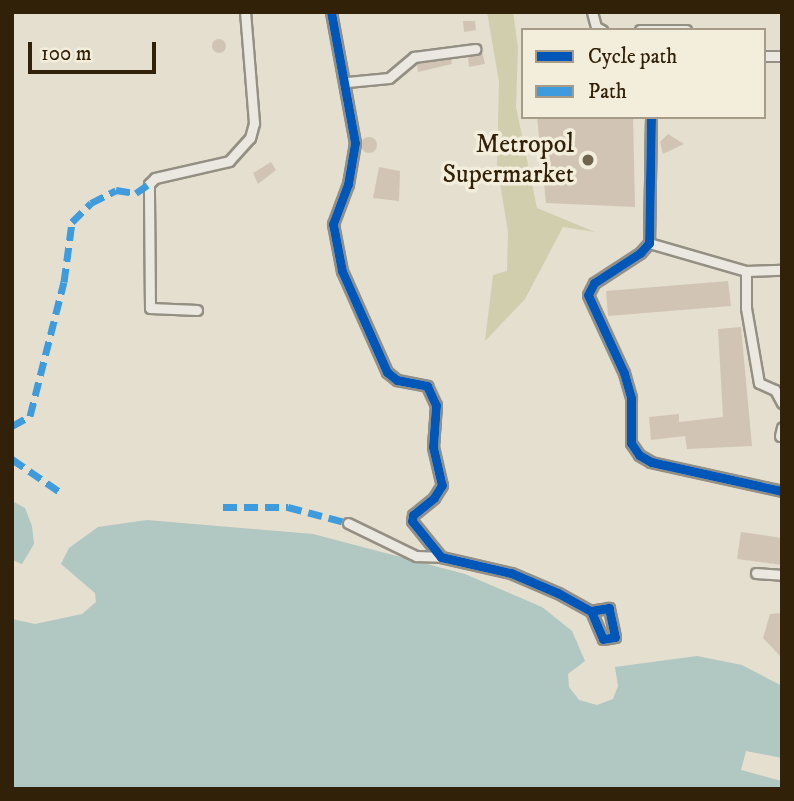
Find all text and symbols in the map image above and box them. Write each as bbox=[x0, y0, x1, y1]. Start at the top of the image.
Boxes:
scale bar bbox=[32, 28, 159, 72]
legend bbox=[521, 28, 766, 119]
text: 100 m bbox=[41, 41, 92, 67]
text: Cycle path bbox=[588, 44, 677, 70]
text: Path bbox=[588, 79, 627, 105]
place label: Metropol Supermarket bbox=[442, 129, 574, 190]
marker: Metropol Supermarket bbox=[580, 152, 596, 168]

